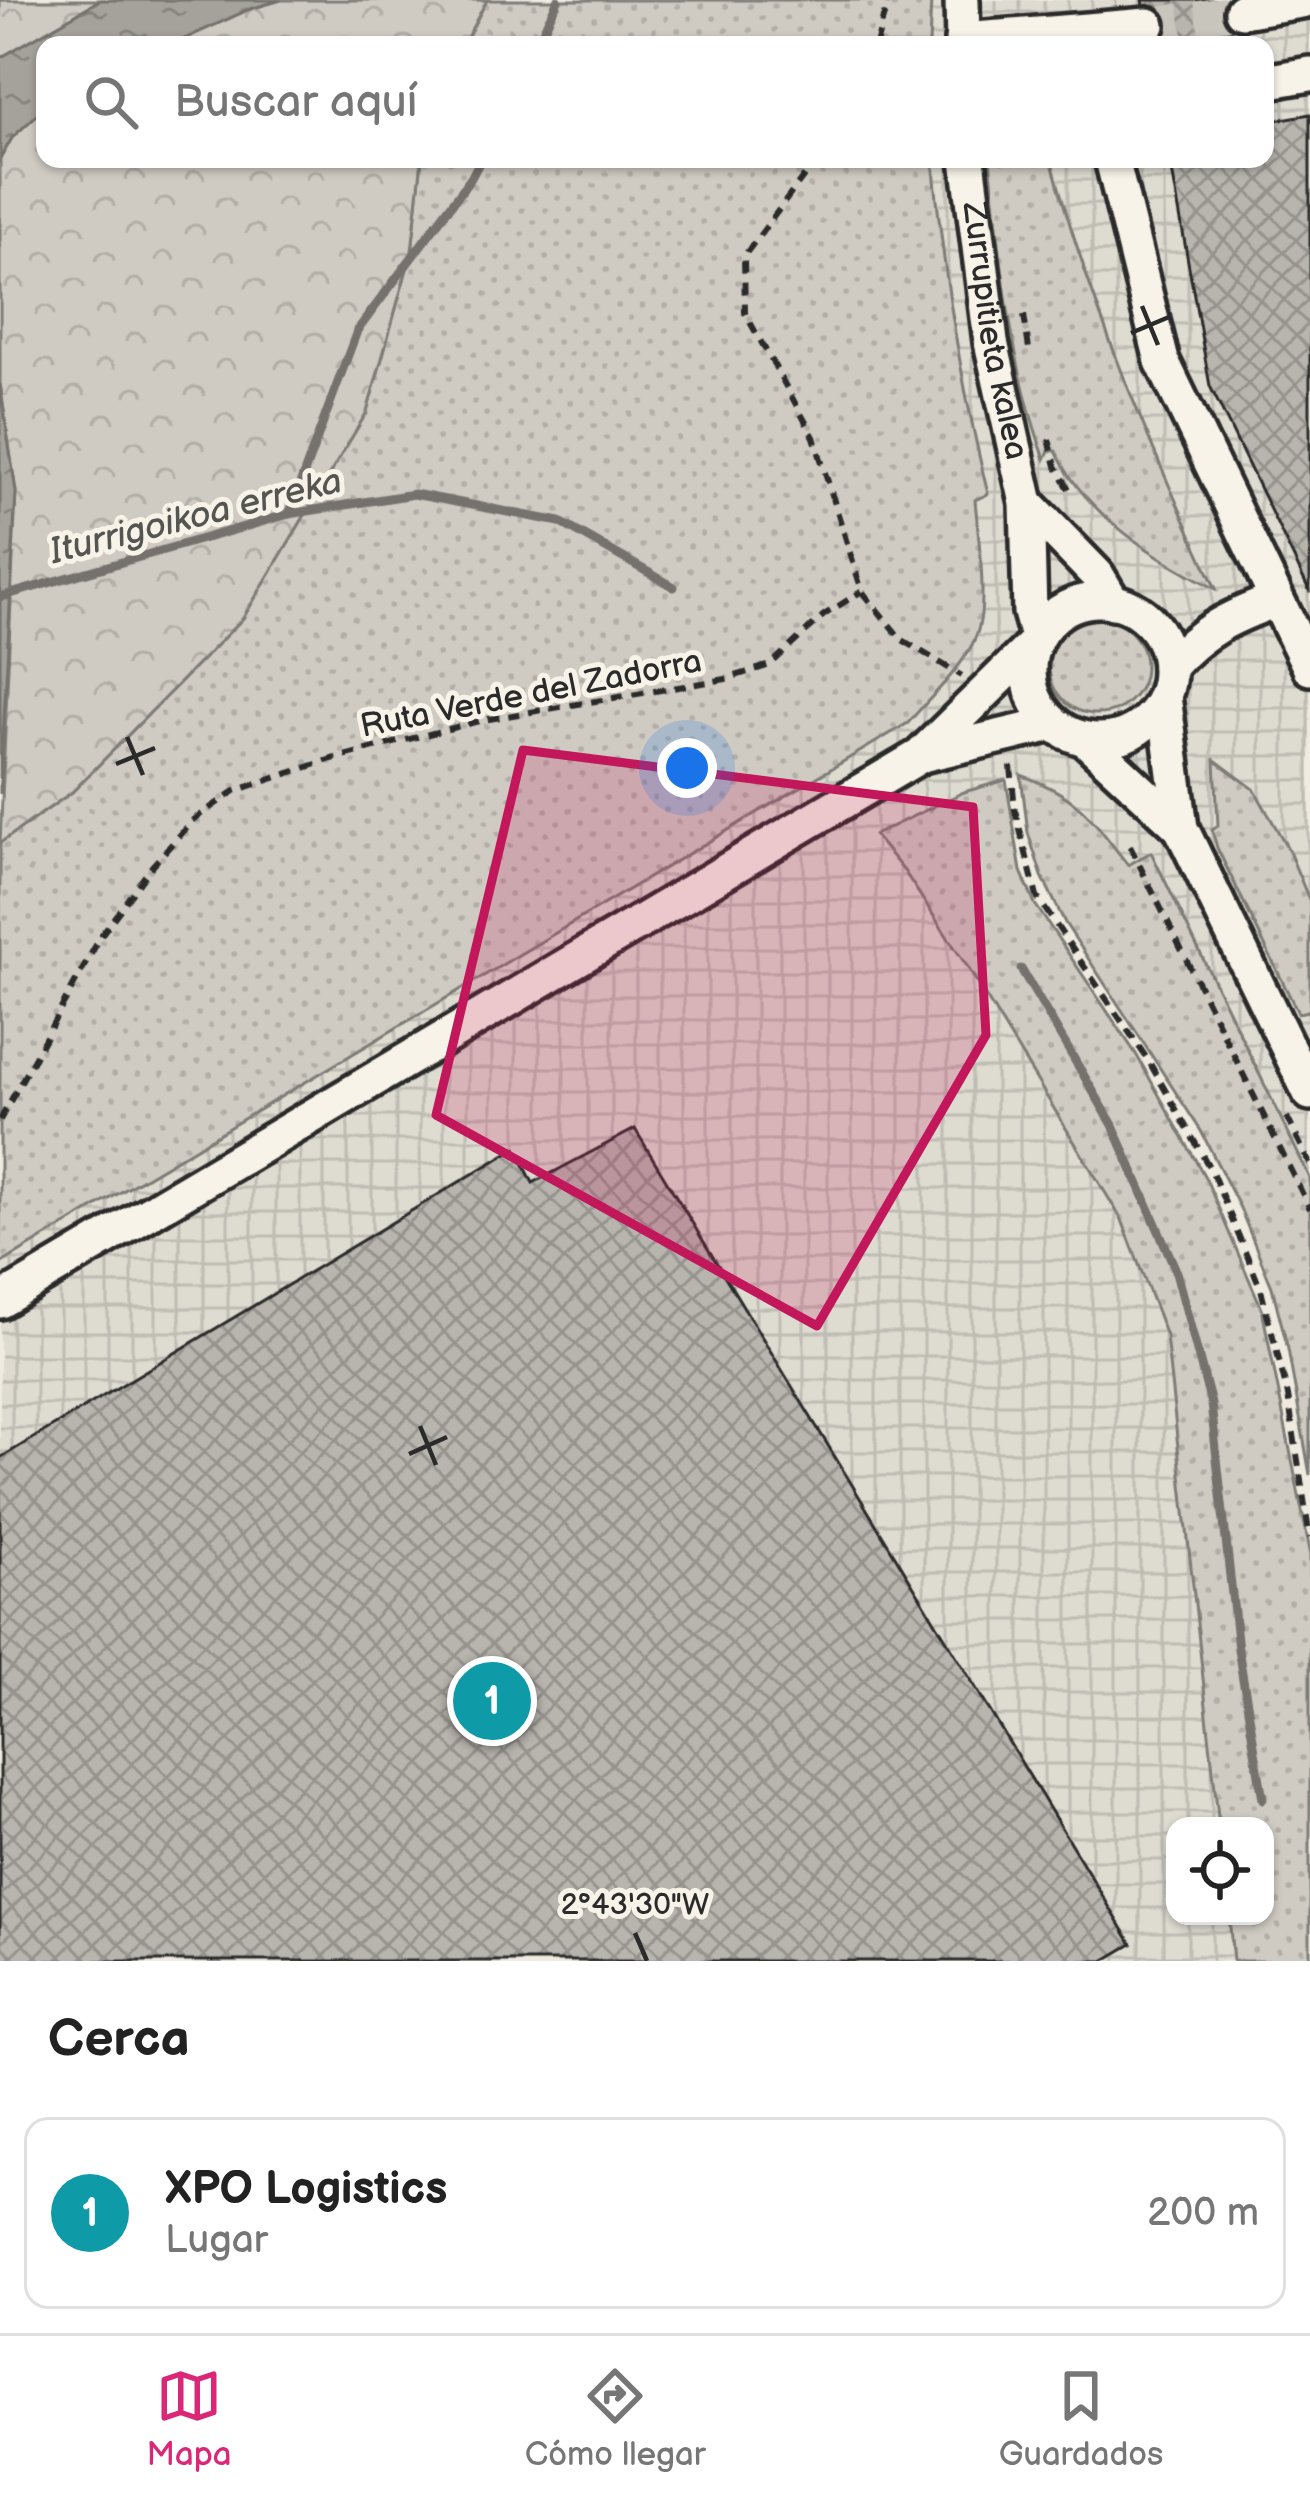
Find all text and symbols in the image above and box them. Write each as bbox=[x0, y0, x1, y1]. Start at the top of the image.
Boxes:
search box bbox=[36, 36, 1274, 168]
icon: search bbox=[78, 69, 144, 135]
text: Buscar aquí bbox=[174, 75, 417, 130]
street label: Zurrupitieta kalea bbox=[953, 199, 1037, 464]
water label: Iturrigoikoa erreka bbox=[44, 460, 347, 574]
street label: Ruta Verde del Zadorra bbox=[357, 641, 705, 747]
your location bbox=[657, 738, 717, 798]
pin: 1 bbox=[453, 1656, 531, 1746]
map controls bbox=[1166, 1817, 1274, 1925]
button: locate bbox=[1166, 1817, 1274, 1925]
text: 2°43'30"W bbox=[561, 1887, 709, 1923]
text: Cerca bbox=[48, 2009, 190, 2070]
text: XPO Logistics bbox=[165, 2162, 447, 2217]
text: 1 bbox=[82, 2190, 98, 2237]
text: 200 m bbox=[1147, 2190, 1259, 2237]
text: Lugar bbox=[165, 2217, 268, 2264]
tab: Mapa bbox=[147, 2363, 232, 2475]
tab: Cómo llegar bbox=[525, 2363, 706, 2475]
tab: Guardados bbox=[999, 2363, 1163, 2475]

